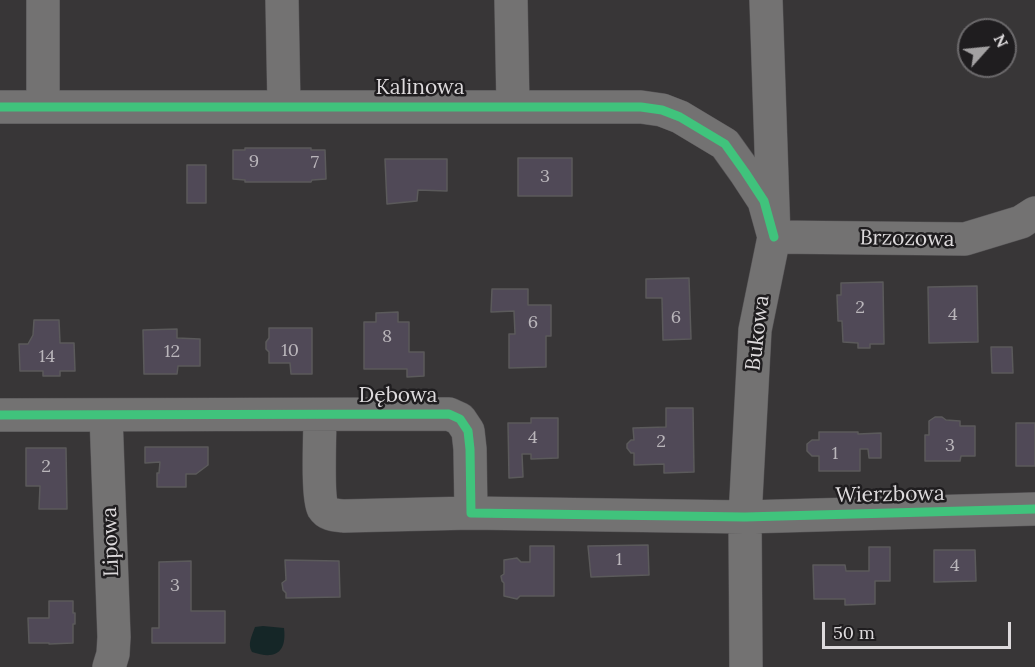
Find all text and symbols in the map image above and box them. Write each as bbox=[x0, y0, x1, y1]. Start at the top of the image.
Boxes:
north arrow bbox=[957, 18, 1017, 78]
text: N bbox=[990, 31, 1013, 51]
street label: Kalinowa bbox=[375, 75, 465, 101]
house number: 9 bbox=[249, 151, 259, 173]
house number: 7 bbox=[311, 152, 319, 174]
house number: 3 bbox=[540, 166, 550, 188]
street label: Brzozowa bbox=[859, 226, 955, 252]
street label: Bukowa bbox=[741, 294, 775, 372]
house number: 2 bbox=[855, 297, 865, 319]
house number: 4 bbox=[948, 304, 958, 326]
house number: 6 bbox=[671, 307, 681, 329]
house number: 6 bbox=[528, 312, 538, 334]
house number: 8 bbox=[382, 326, 392, 348]
house number: 10 bbox=[281, 340, 299, 362]
house number: 12 bbox=[164, 341, 180, 363]
house number: 14 bbox=[39, 346, 55, 368]
street label: Dębowa bbox=[359, 383, 437, 409]
house number: 4 bbox=[528, 427, 538, 449]
house number: 2 bbox=[656, 431, 666, 453]
house number: 3 bbox=[945, 435, 955, 457]
house number: 1 bbox=[832, 443, 838, 465]
house number: 2 bbox=[41, 456, 51, 478]
street label: Wierzbowa bbox=[835, 481, 945, 509]
street label: Lipowa bbox=[97, 507, 125, 577]
house number: 1 bbox=[616, 549, 622, 571]
house number: 4 bbox=[950, 555, 960, 577]
house number: 3 bbox=[170, 575, 180, 597]
scale bar bbox=[825, 610, 1014, 648]
text: 50 m bbox=[833, 621, 875, 644]

